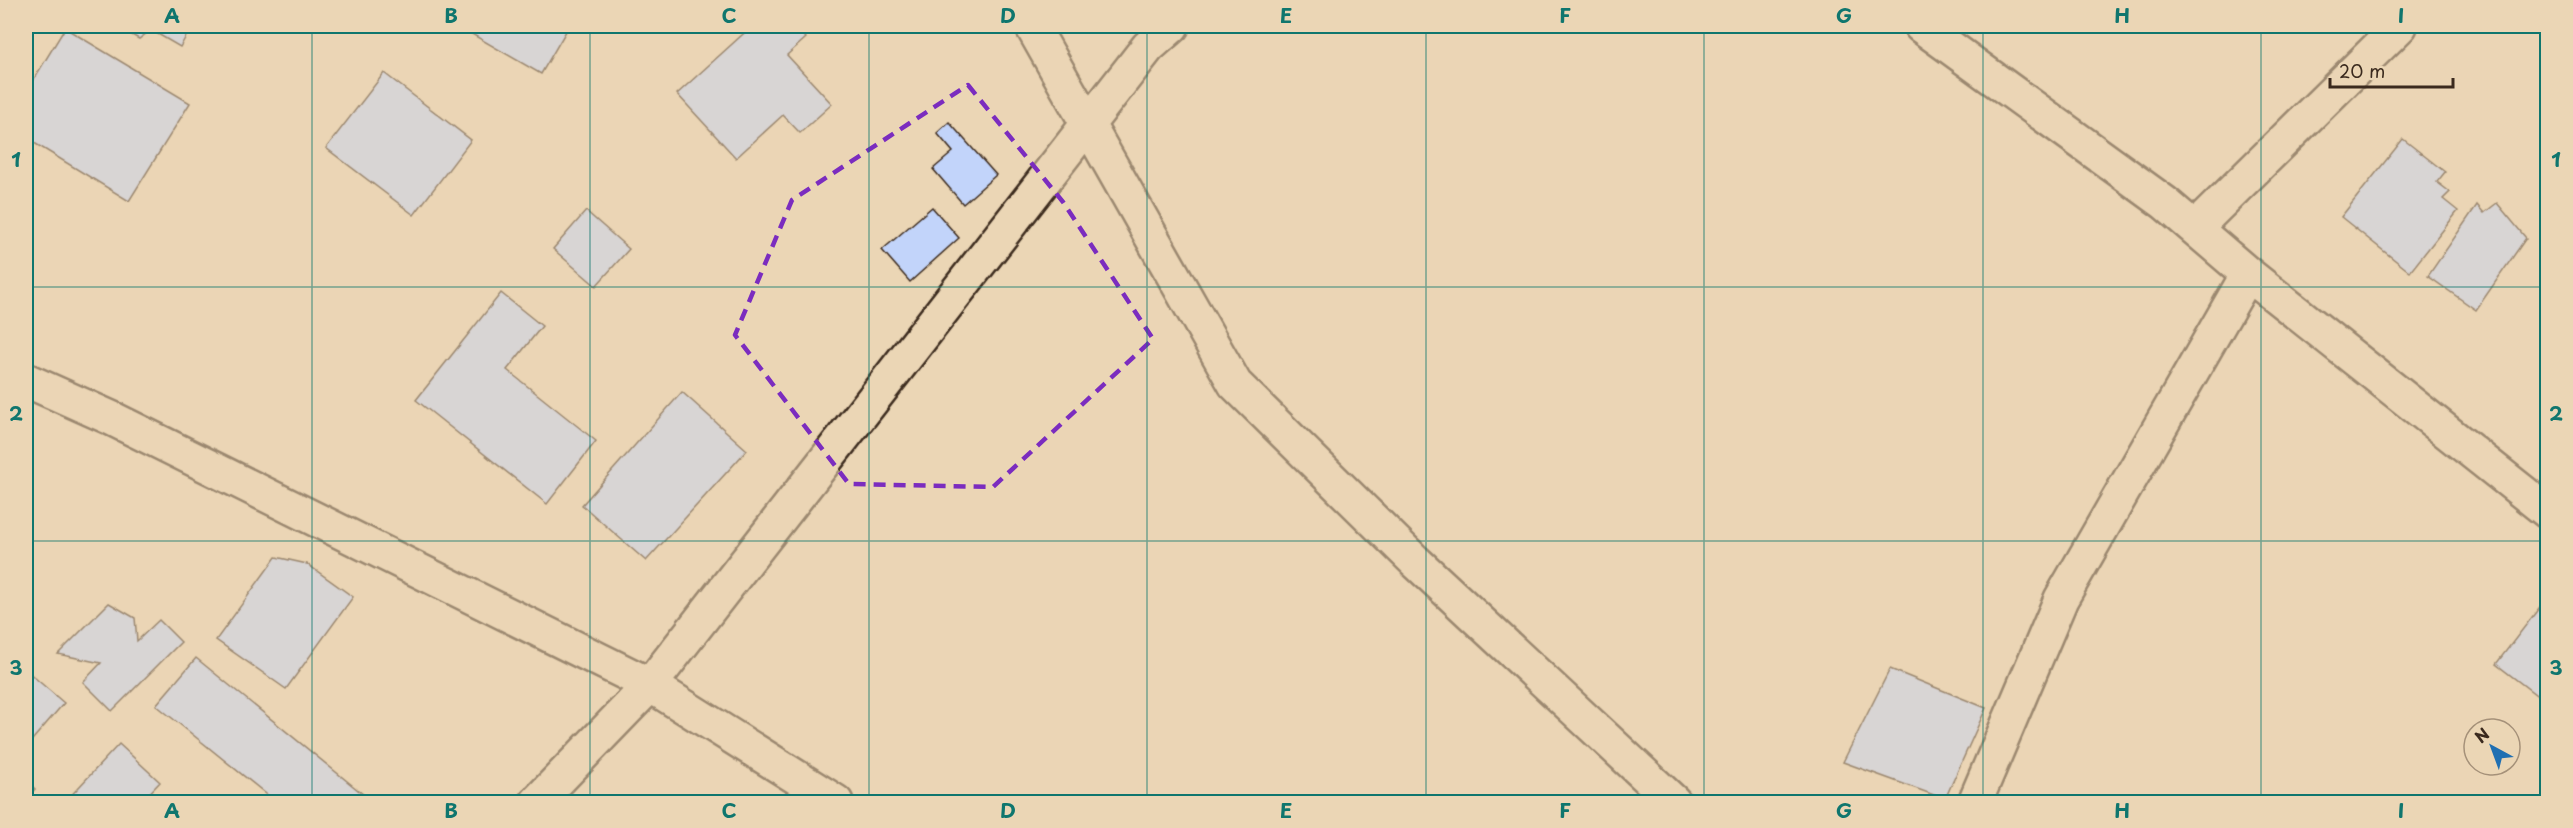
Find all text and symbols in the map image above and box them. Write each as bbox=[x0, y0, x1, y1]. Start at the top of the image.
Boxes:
text: A bbox=[164, 0, 180, 30]
text: B bbox=[444, 0, 458, 30]
text: C bbox=[721, 0, 737, 30]
text: D bbox=[1000, 0, 1016, 30]
text: E bbox=[1280, 0, 1292, 30]
text: F bbox=[1559, 0, 1571, 30]
text: G bbox=[1836, 0, 1852, 30]
text: H bbox=[2114, 0, 2130, 30]
text: I bbox=[2398, 0, 2404, 30]
scale bar bbox=[2330, 51, 2453, 89]
text: 20 m bbox=[2339, 57, 2385, 84]
text: 1 bbox=[11, 144, 21, 174]
text: 1 bbox=[2551, 144, 2561, 174]
text: 2 bbox=[9, 398, 23, 428]
text: 2 bbox=[2549, 398, 2563, 428]
text: 3 bbox=[9, 652, 23, 682]
text: 3 bbox=[2549, 652, 2563, 682]
north arrow bbox=[2462, 717, 2522, 777]
text: N bbox=[2469, 722, 2494, 748]
text: A bbox=[164, 795, 180, 825]
text: B bbox=[444, 795, 458, 825]
text: C bbox=[721, 795, 737, 825]
text: D bbox=[1000, 795, 1016, 825]
text: E bbox=[1280, 795, 1292, 825]
text: F bbox=[1559, 795, 1571, 825]
text: G bbox=[1836, 795, 1852, 825]
text: H bbox=[2114, 795, 2130, 825]
text: I bbox=[2398, 795, 2404, 825]

